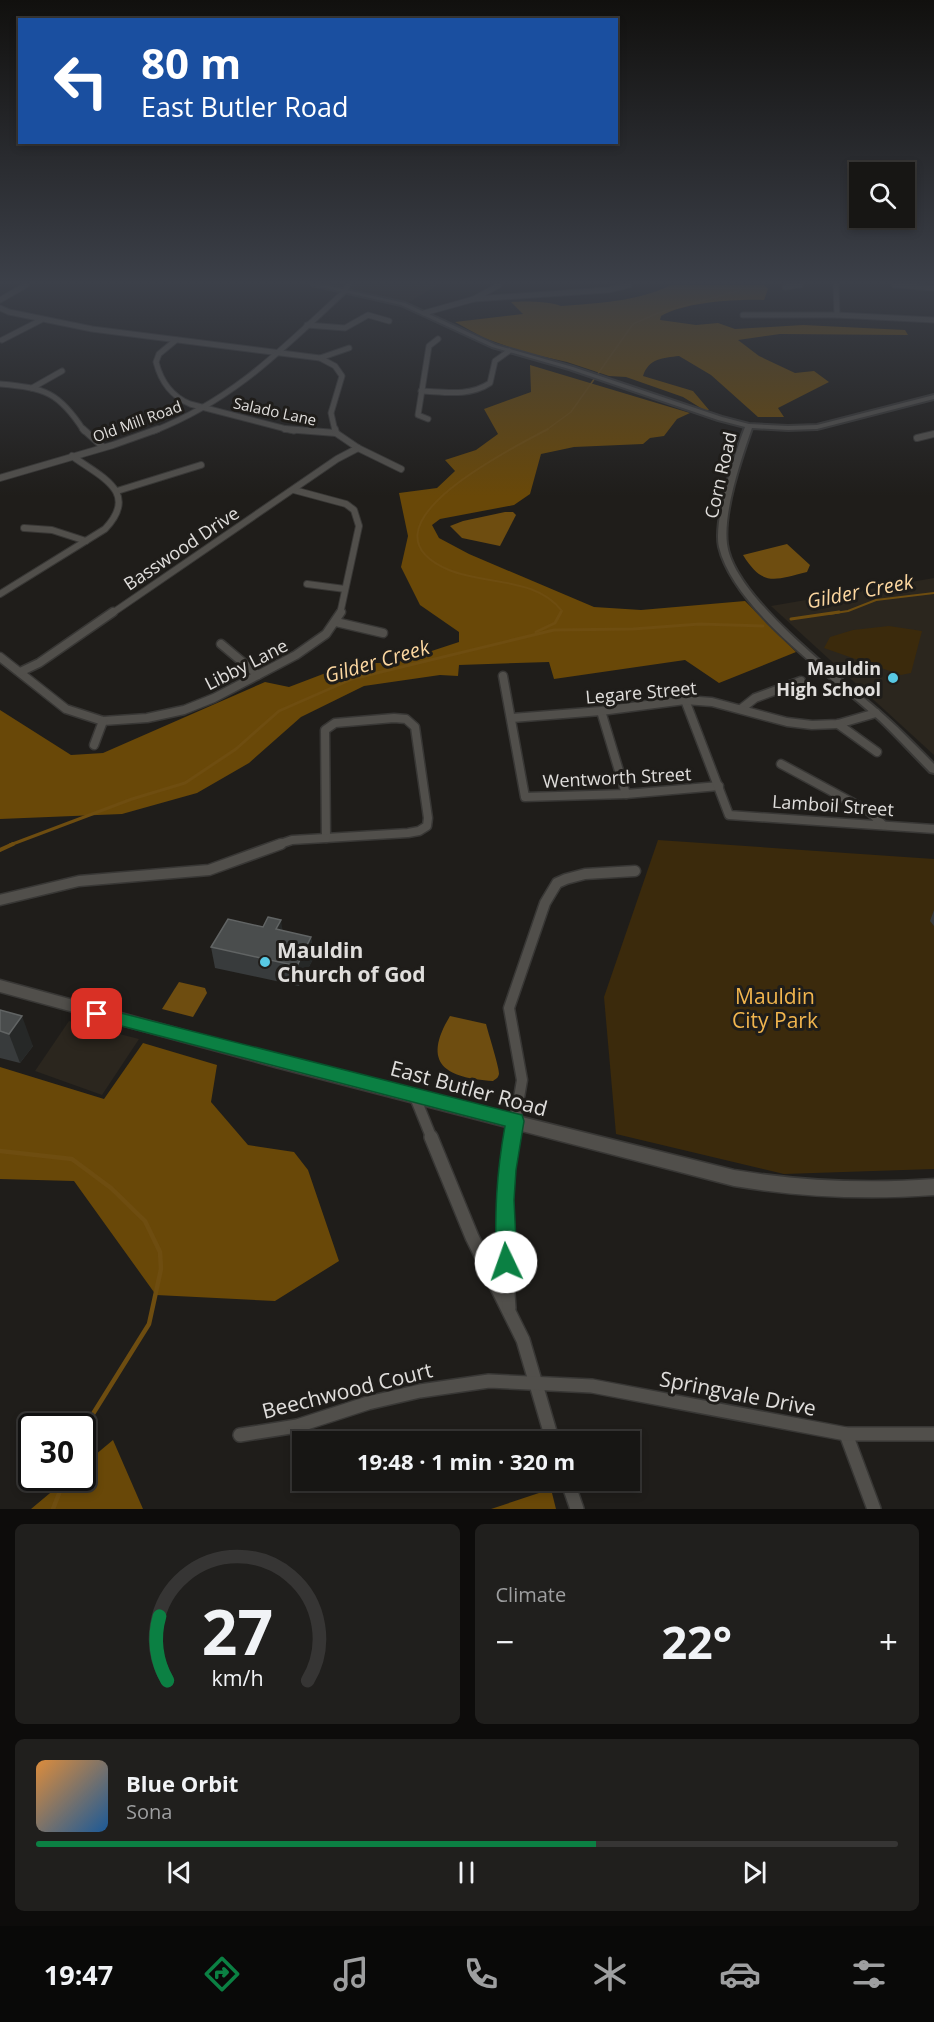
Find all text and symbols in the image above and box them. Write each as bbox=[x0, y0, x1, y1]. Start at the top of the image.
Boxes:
text: 80 m bbox=[141, 34, 241, 91]
icon: left bbox=[42, 42, 120, 120]
text: East Butler Road bbox=[141, 88, 349, 125]
map controls bbox=[849, 162, 915, 228]
button: search bbox=[849, 162, 915, 228]
street label: Salado Lane bbox=[232, 392, 318, 430]
street label: Old Mill Road bbox=[90, 396, 184, 446]
street label: Corn Road bbox=[698, 429, 742, 521]
street label: Basswood Drive bbox=[119, 501, 243, 595]
water label: Gilder Creek bbox=[805, 567, 917, 615]
street label: Libby Lane bbox=[200, 633, 292, 695]
water label: Gilder Creek bbox=[322, 633, 434, 689]
place label: Mauldin High School bbox=[776, 656, 881, 701]
marker: Mauldin High School bbox=[886, 671, 900, 685]
street label: Legare Street bbox=[584, 675, 698, 709]
street label: Wentworth Street bbox=[542, 761, 692, 793]
street label: Lamboil Street bbox=[771, 789, 895, 821]
place label: Mauldin Church of God bbox=[277, 936, 426, 988]
marker: Mauldin Church of God bbox=[258, 955, 272, 969]
park label: Mauldin City Park bbox=[732, 982, 818, 1034]
pin bbox=[71, 988, 122, 1039]
icon: arrive bbox=[80, 997, 113, 1030]
street label: East Butler Road bbox=[387, 1054, 551, 1122]
position arrow bbox=[474, 1230, 538, 1294]
street label: Beechwood Court bbox=[259, 1355, 435, 1425]
street label: Springvale Drive bbox=[657, 1364, 819, 1422]
speed limit sign: 30 bbox=[18, 1413, 96, 1491]
text: 19:48 · 1 min · 320 m bbox=[357, 1446, 575, 1476]
text: Climate bbox=[496, 1581, 566, 1608]
text: 27 bbox=[202, 1588, 273, 1673]
text: 22° bbox=[661, 1611, 732, 1672]
text: − bbox=[496, 1619, 514, 1664]
text: + bbox=[879, 1619, 898, 1664]
text: km/h bbox=[211, 1663, 263, 1692]
text: Blue Orbit bbox=[126, 1768, 238, 1798]
text: Sona bbox=[126, 1798, 172, 1825]
icon: previous bbox=[163, 1856, 196, 1889]
icon: pause bbox=[450, 1856, 483, 1889]
icon: next bbox=[738, 1856, 771, 1889]
icon: directions bbox=[201, 1953, 243, 1995]
icon: music bbox=[330, 1953, 372, 1995]
icon: phone bbox=[460, 1953, 502, 1995]
icon: climate bbox=[589, 1953, 631, 1995]
icon: car bbox=[719, 1953, 761, 1995]
icon: filters bbox=[848, 1953, 890, 1995]
text: 19:47 bbox=[44, 1956, 113, 1993]

